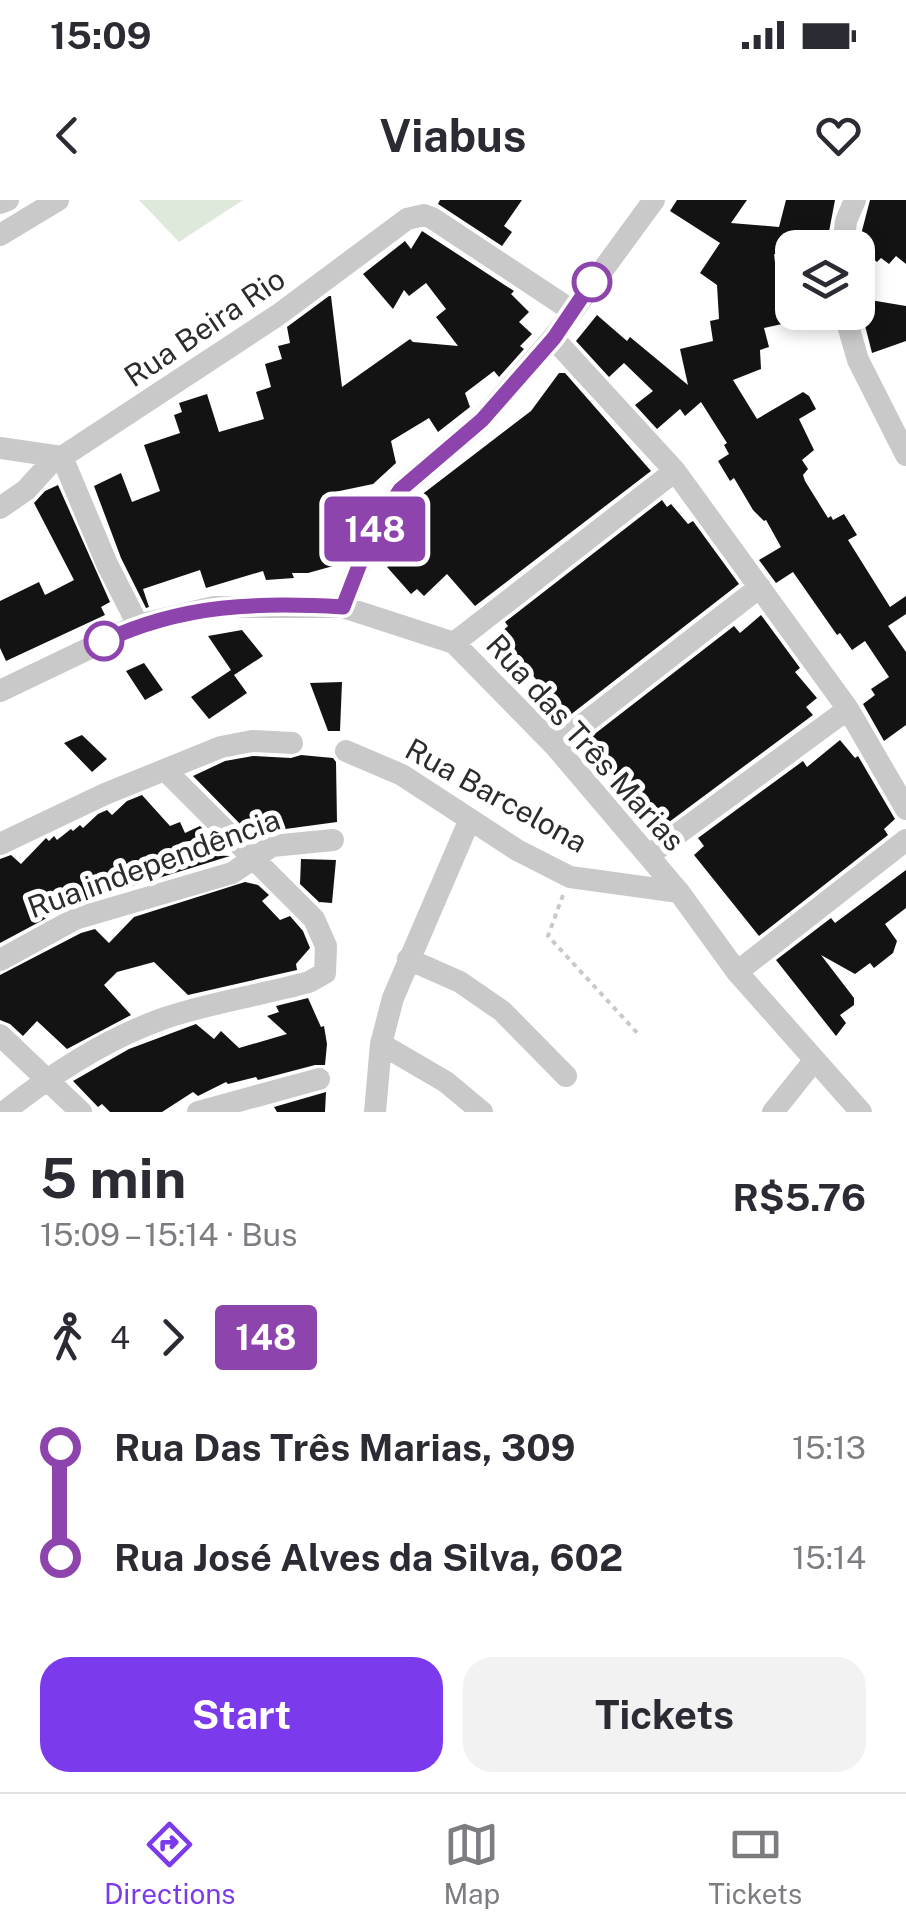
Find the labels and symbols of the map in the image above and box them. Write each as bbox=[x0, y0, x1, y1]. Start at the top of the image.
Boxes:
street label: Rua Beira Rio bbox=[117, 260, 291, 394]
unlabelled marker bbox=[573, 263, 611, 301]
line badge: 148 bbox=[318, 496, 432, 562]
unlabelled marker bbox=[85, 622, 123, 660]
street label: Rua das Três Marias bbox=[479, 627, 692, 858]
street label: Rua Barcelona bbox=[399, 730, 594, 860]
street label: Rua independência bbox=[23, 801, 285, 925]

